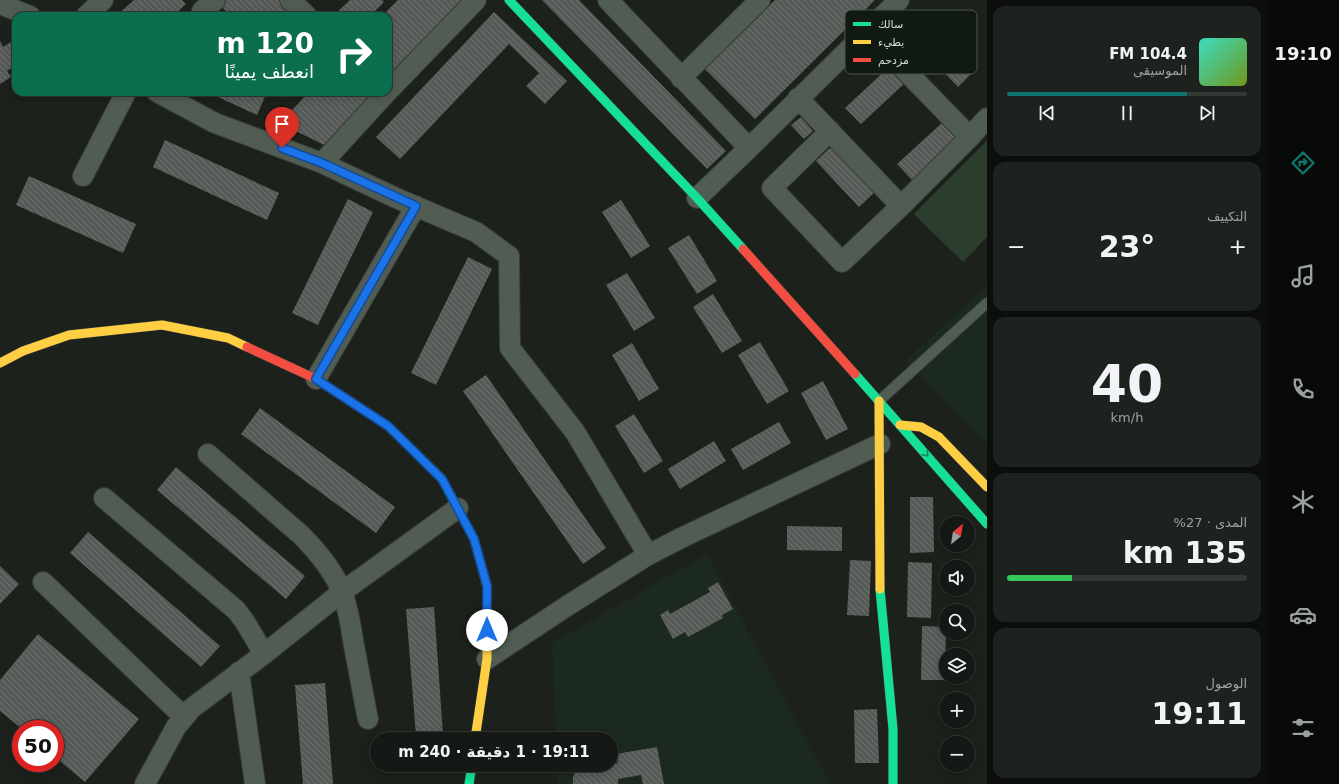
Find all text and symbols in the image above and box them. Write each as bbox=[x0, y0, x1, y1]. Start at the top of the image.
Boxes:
legend bbox=[845, 10, 977, 74]
text: سالك bbox=[878, 18, 903, 31]
text: 120 m bbox=[217, 27, 314, 60]
icon: right bbox=[328, 28, 380, 80]
text: بطيء bbox=[878, 36, 904, 49]
text: 19:10 bbox=[1274, 43, 1332, 64]
text: 104.4 FM bbox=[1109, 45, 1187, 63]
text: مزدحم bbox=[878, 54, 909, 67]
text: انعطف يمينًا bbox=[224, 61, 314, 82]
text: الموسيقى bbox=[1133, 63, 1187, 78]
icon: previous bbox=[1036, 102, 1058, 124]
icon: pause bbox=[1116, 102, 1138, 124]
icon: next bbox=[1196, 102, 1218, 124]
pin bbox=[265, 107, 299, 148]
icon: arrive bbox=[271, 113, 293, 135]
icon: directions bbox=[1289, 149, 1317, 177]
text: التكييف bbox=[1207, 209, 1247, 224]
text: 23° bbox=[1099, 229, 1155, 264]
text: − bbox=[1007, 234, 1025, 259]
text: + bbox=[1229, 234, 1247, 259]
icon: music bbox=[1289, 262, 1317, 290]
text: 40 bbox=[1091, 354, 1163, 414]
icon: phone bbox=[1289, 375, 1317, 403]
text: km/h bbox=[1111, 410, 1143, 425]
one-way arrow bbox=[921, 449, 928, 457]
icon: climate bbox=[1289, 488, 1317, 516]
text: المدى · 27% bbox=[1174, 515, 1247, 530]
north arrow bbox=[939, 516, 975, 552]
map controls bbox=[939, 516, 975, 772]
text: 135 km bbox=[1123, 535, 1247, 570]
button: sound bbox=[939, 560, 975, 596]
icon: car bbox=[1289, 601, 1317, 629]
button: search bbox=[939, 604, 975, 640]
position arrow bbox=[466, 609, 508, 651]
button: layers bbox=[939, 648, 975, 684]
text: الوصول bbox=[1206, 676, 1247, 691]
button: + bbox=[939, 692, 975, 728]
text: 19:11 bbox=[1152, 696, 1247, 731]
icon: filters bbox=[1289, 714, 1317, 742]
speed limit sign: 50 bbox=[12, 720, 64, 772]
button: − bbox=[939, 736, 975, 772]
text: 19:11 · 1 دقيقة · 240 m bbox=[398, 743, 590, 761]

